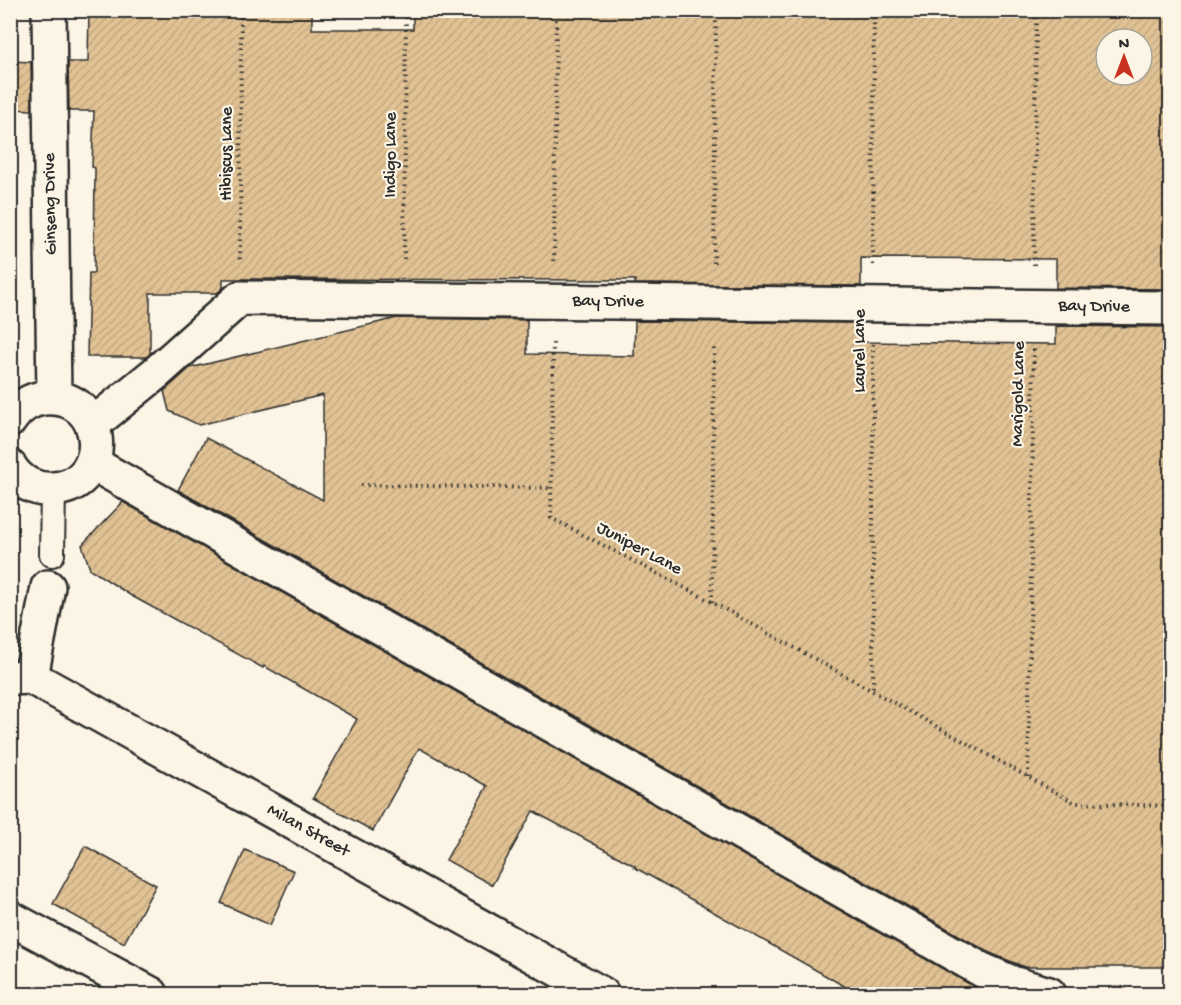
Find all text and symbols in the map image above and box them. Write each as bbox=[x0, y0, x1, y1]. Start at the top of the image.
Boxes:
north arrow bbox=[1094, 27, 1154, 87]
text: N bbox=[1119, 36, 1130, 55]
street label: Hibiscus Lane bbox=[217, 106, 238, 201]
street label: Indigo Lane bbox=[381, 111, 402, 198]
street label: Ginseng Drive bbox=[40, 152, 62, 255]
street label: Bay Drive bbox=[571, 291, 645, 313]
street label: Bay Drive bbox=[1057, 296, 1131, 318]
street label: Laurel Lane bbox=[850, 309, 871, 393]
street label: Marigold Lane bbox=[1008, 340, 1030, 447]
street label: Juniper Lane bbox=[593, 518, 686, 581]
street label: Milan Street bbox=[263, 800, 354, 863]

